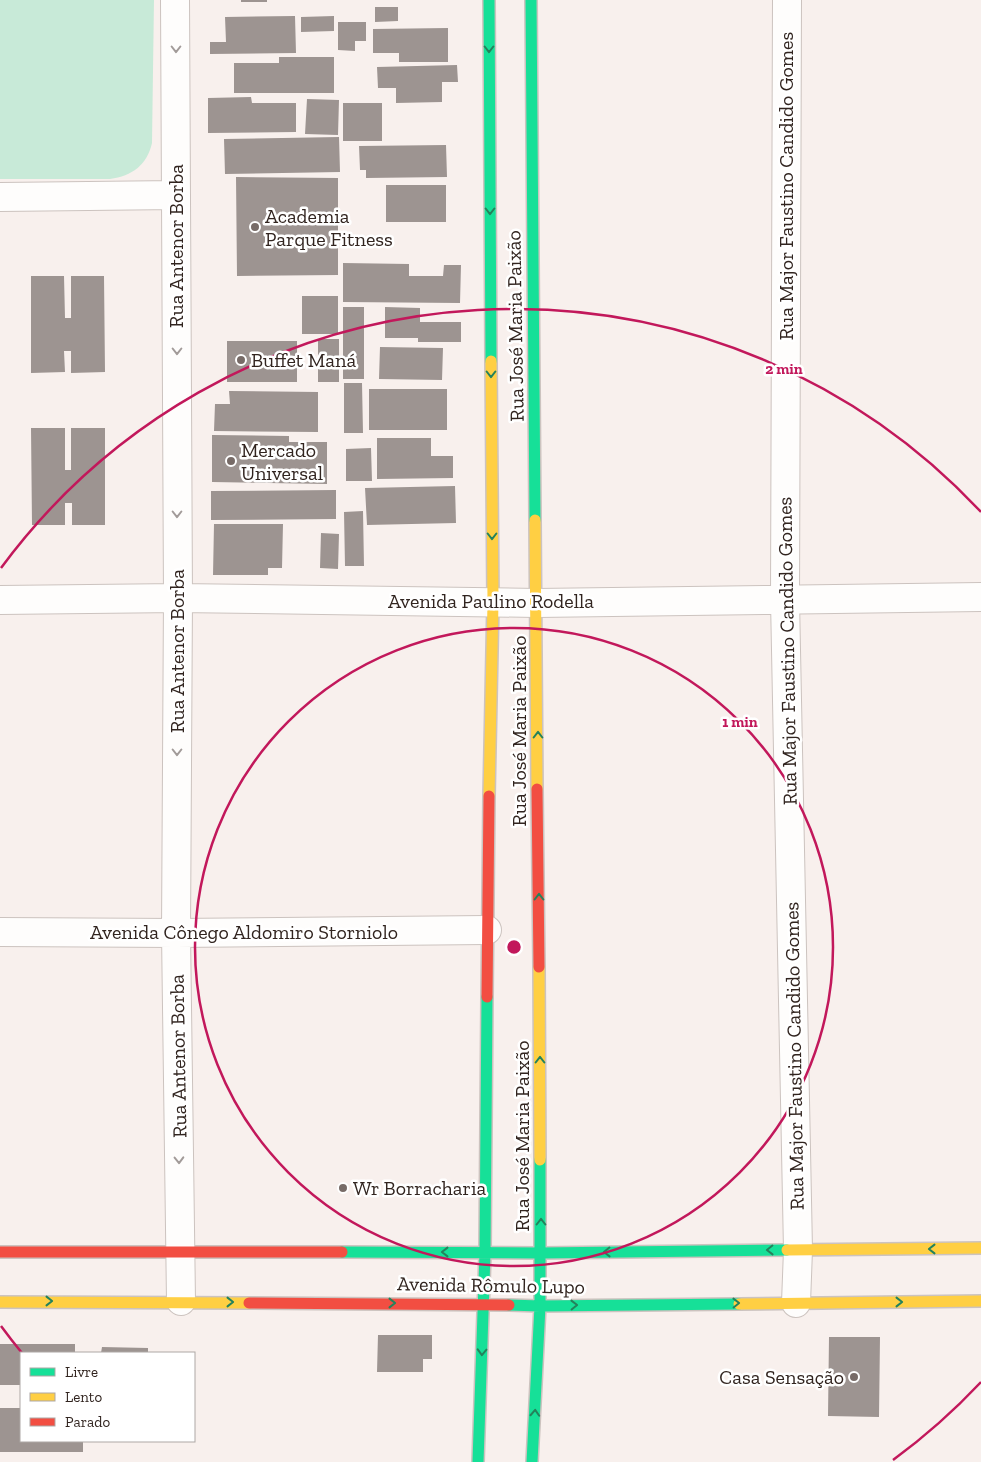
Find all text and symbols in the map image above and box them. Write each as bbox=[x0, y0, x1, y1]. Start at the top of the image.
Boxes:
street label: Rua Major Faustino Candido Gomes bbox=[774, 32, 798, 340]
one-way arrow bbox=[171, 45, 181, 53]
one-way arrow bbox=[484, 45, 494, 53]
street label: Rua Antenor Borba bbox=[164, 164, 188, 328]
place label: Academia Parque Fitness bbox=[265, 204, 393, 251]
one-way arrow bbox=[485, 208, 495, 215]
marker: Academia Parque Fitness bbox=[249, 221, 261, 233]
street label: Rua José Maria Paixão bbox=[501, 230, 529, 422]
one-way arrow bbox=[172, 348, 182, 355]
place label: Buffet Maná bbox=[251, 348, 356, 372]
marker: Buffet Maná bbox=[235, 354, 247, 366]
text: 2 min bbox=[765, 360, 803, 378]
one-way arrow bbox=[486, 370, 496, 378]
place label: Mercado Universal bbox=[241, 438, 323, 485]
marker: Mercado Universal bbox=[225, 455, 237, 467]
street label: Rua Major Faustino Candido Gomes bbox=[772, 497, 802, 805]
one-way arrow bbox=[172, 510, 182, 518]
one-way arrow bbox=[487, 532, 497, 540]
street label: Rua Antenor Borba bbox=[165, 569, 189, 733]
street label: Avenida Paulino Rodella bbox=[388, 589, 594, 613]
street label: Rua José Maria Paixão bbox=[507, 635, 531, 827]
text: 1 min bbox=[722, 713, 758, 731]
one-way arrow bbox=[533, 730, 543, 738]
one-way arrow bbox=[172, 748, 182, 756]
one-way arrow bbox=[534, 893, 544, 900]
street label: Rua Major Faustino Candido Gomes bbox=[779, 902, 809, 1210]
street label: Avenida Cônego Aldomiro Storniolo bbox=[90, 920, 398, 944]
centre of rings bbox=[505, 938, 523, 956]
street label: Rua Antenor Borba bbox=[165, 974, 191, 1138]
street label: Rua José Maria Paixão bbox=[510, 1040, 534, 1232]
one-way arrow bbox=[535, 1055, 545, 1063]
one-way arrow bbox=[174, 1156, 184, 1164]
place label: Wr Borracharia bbox=[353, 1176, 486, 1200]
marker: Wr Borracharia bbox=[337, 1182, 349, 1194]
one-way arrow bbox=[536, 1218, 546, 1226]
one-way arrow bbox=[928, 1244, 936, 1254]
one-way arrow bbox=[766, 1245, 774, 1255]
one-way arrow bbox=[441, 1247, 448, 1257]
one-way arrow bbox=[603, 1247, 611, 1258]
street label: Avenida Rômulo Lupo bbox=[397, 1271, 585, 1299]
one-way arrow bbox=[45, 1296, 53, 1307]
one-way arrow bbox=[226, 1297, 234, 1307]
one-way arrow bbox=[896, 1297, 903, 1307]
one-way arrow bbox=[388, 1298, 396, 1308]
one-way arrow bbox=[733, 1298, 741, 1309]
one-way arrow bbox=[570, 1300, 578, 1311]
one-way arrow bbox=[477, 1349, 487, 1357]
legend bbox=[20, 1352, 195, 1442]
text: Livre bbox=[65, 1363, 98, 1381]
place label: Casa Sensação bbox=[719, 1365, 844, 1389]
marker: Casa Sensação bbox=[848, 1371, 860, 1383]
text: Lento bbox=[65, 1388, 102, 1406]
one-way arrow bbox=[529, 1409, 540, 1417]
text: Parado bbox=[65, 1413, 111, 1431]

